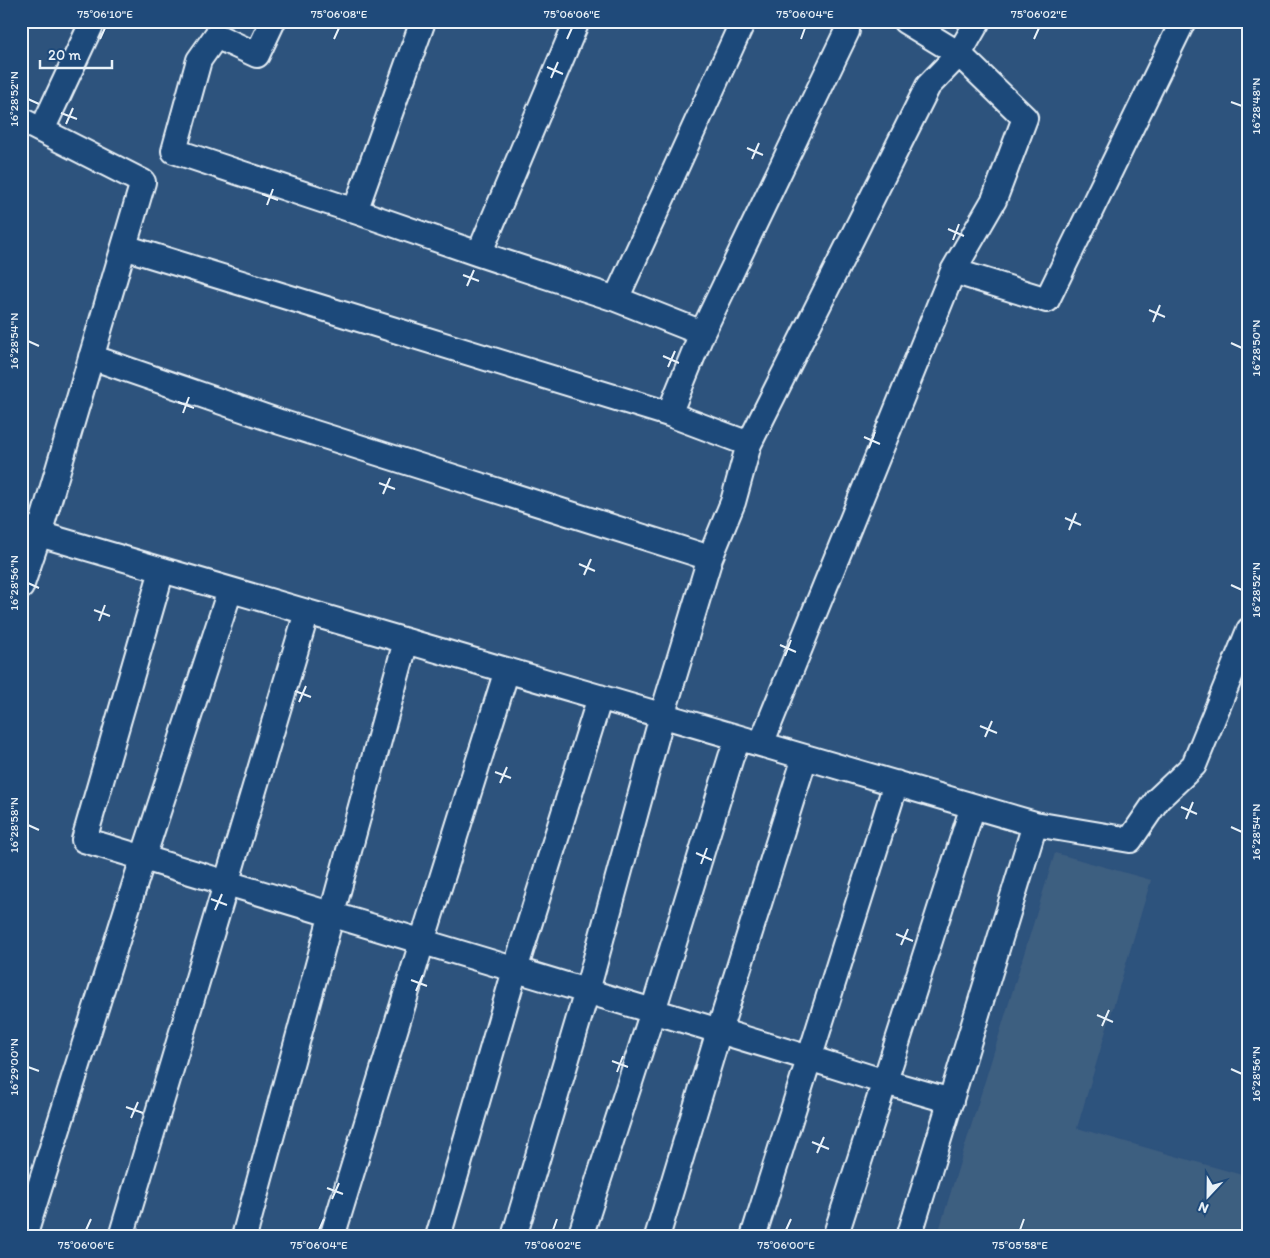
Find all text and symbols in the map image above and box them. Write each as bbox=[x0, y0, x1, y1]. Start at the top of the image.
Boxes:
text: 75°06'10"E bbox=[77, 7, 133, 21]
text: 75°06'08"E bbox=[311, 7, 368, 21]
text: 75°06'06"E bbox=[544, 7, 601, 21]
text: 75°06'04"E bbox=[776, 7, 834, 21]
text: 75°06'02"E bbox=[1011, 7, 1068, 21]
scale bar bbox=[40, 38, 112, 70]
text: 20 m bbox=[48, 46, 82, 64]
text: 16°28'52"N bbox=[7, 71, 21, 127]
text: 16°28'48"N bbox=[1249, 78, 1263, 134]
text: 16°28'54"N bbox=[7, 313, 21, 369]
text: 16°28'50"N bbox=[1249, 320, 1263, 376]
text: 16°28'56"N bbox=[7, 555, 21, 611]
text: 16°28'52"N bbox=[1249, 562, 1263, 618]
text: 16°28'58"N bbox=[7, 797, 21, 853]
text: 16°28'54"N bbox=[1249, 804, 1263, 860]
text: 16°29'00"N bbox=[7, 1038, 21, 1096]
text: 16°28'56"N bbox=[1249, 1046, 1263, 1102]
north arrow bbox=[1182, 1170, 1232, 1220]
text: N bbox=[1196, 1198, 1211, 1217]
text: 75°06'06"E bbox=[58, 1238, 115, 1252]
text: 75°06'04"E bbox=[290, 1238, 348, 1252]
text: 75°06'02"E bbox=[525, 1238, 582, 1252]
text: 75°06'00"E bbox=[757, 1238, 815, 1252]
text: 75°05'58"E bbox=[992, 1238, 1048, 1252]

